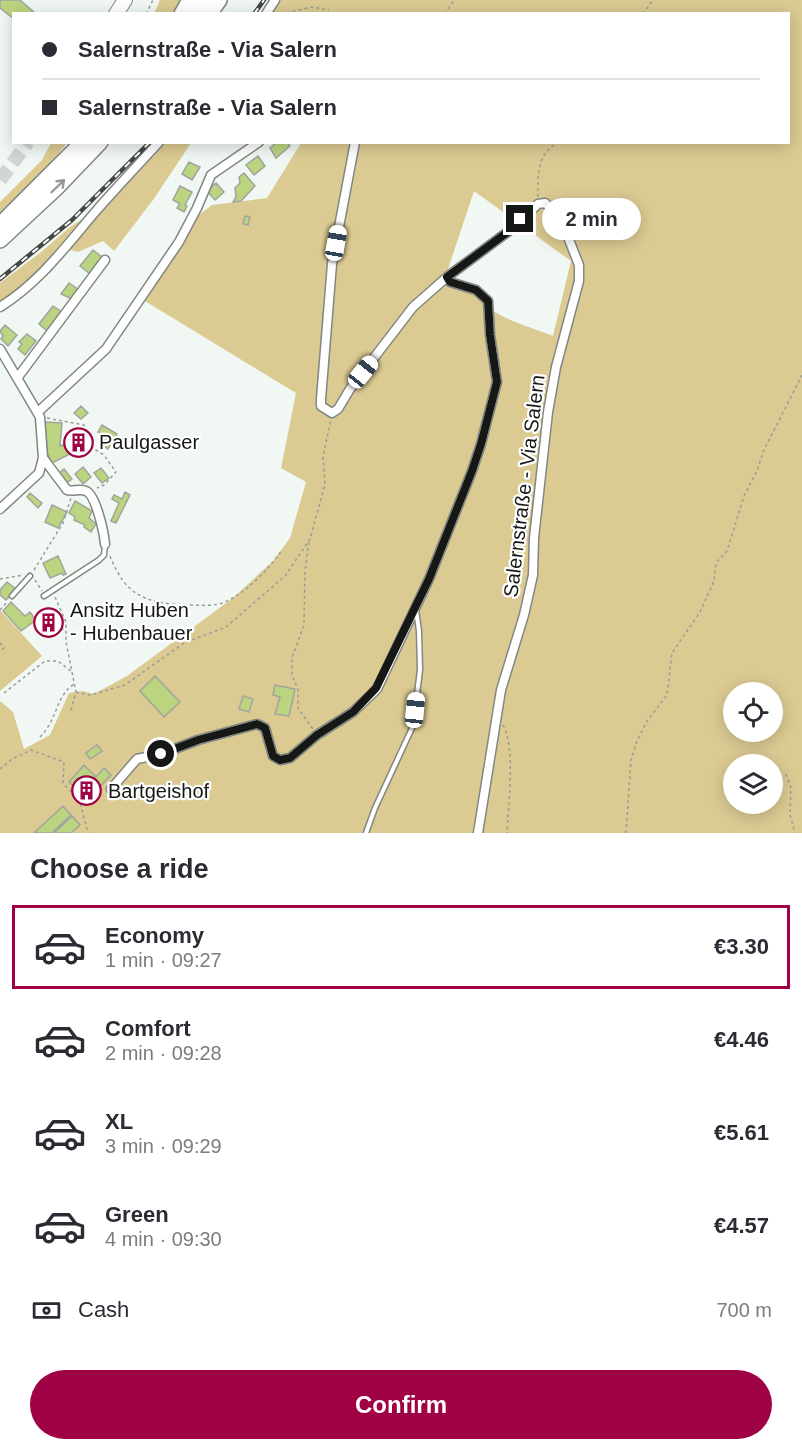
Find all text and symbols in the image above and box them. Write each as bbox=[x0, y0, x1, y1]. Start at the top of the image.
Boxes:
text: Salernstraße - Via Salern bbox=[78, 37, 337, 62]
text: Salernstraße - Via Salern bbox=[78, 95, 337, 120]
one-way arrow bbox=[50, 178, 65, 193]
callout: 2 min bbox=[541, 198, 640, 240]
route end bbox=[506, 205, 533, 232]
text: 2 min bbox=[565, 208, 618, 230]
car bbox=[324, 224, 348, 262]
car bbox=[345, 352, 381, 392]
street label: Salernstraße - Via Salern bbox=[499, 373, 549, 599]
building icon: Paulgasser bbox=[62, 426, 94, 458]
place label: Paulgasser bbox=[99, 431, 199, 453]
place label: Ansitz Huben - Hubenbauer bbox=[70, 599, 193, 644]
building icon: Ansitz Huben - Hubenbauer bbox=[33, 606, 65, 638]
map controls bbox=[723, 682, 783, 814]
button: locate bbox=[723, 682, 783, 742]
car bbox=[404, 691, 426, 729]
route start bbox=[147, 740, 174, 767]
button: layers bbox=[723, 754, 783, 814]
building icon: Bartgeishof bbox=[71, 775, 103, 807]
place label: Bartgeishof bbox=[108, 780, 210, 802]
text: Choose a ride bbox=[30, 854, 209, 884]
icon: car bbox=[33, 920, 87, 974]
text: Economy bbox=[105, 923, 204, 948]
text: €3.30 bbox=[714, 934, 769, 959]
text: 1 min · 09:27 bbox=[105, 949, 222, 971]
icon: car bbox=[33, 1013, 87, 1067]
text: Comfort bbox=[105, 1016, 191, 1041]
text: €4.46 bbox=[714, 1027, 769, 1052]
text: 2 min · 09:28 bbox=[105, 1042, 222, 1064]
icon: car bbox=[33, 1106, 87, 1160]
text: XL bbox=[105, 1109, 133, 1134]
text: €5.61 bbox=[714, 1120, 769, 1145]
text: 3 min · 09:29 bbox=[105, 1135, 222, 1157]
icon: car bbox=[33, 1199, 87, 1253]
text: Green bbox=[105, 1202, 169, 1227]
text: €4.57 bbox=[714, 1213, 769, 1238]
text: 4 min · 09:30 bbox=[105, 1228, 222, 1250]
icon: cash bbox=[30, 1294, 63, 1327]
text: Cash bbox=[78, 1297, 129, 1322]
text: 700 m bbox=[716, 1299, 772, 1321]
button: Confirm bbox=[30, 1370, 772, 1439]

